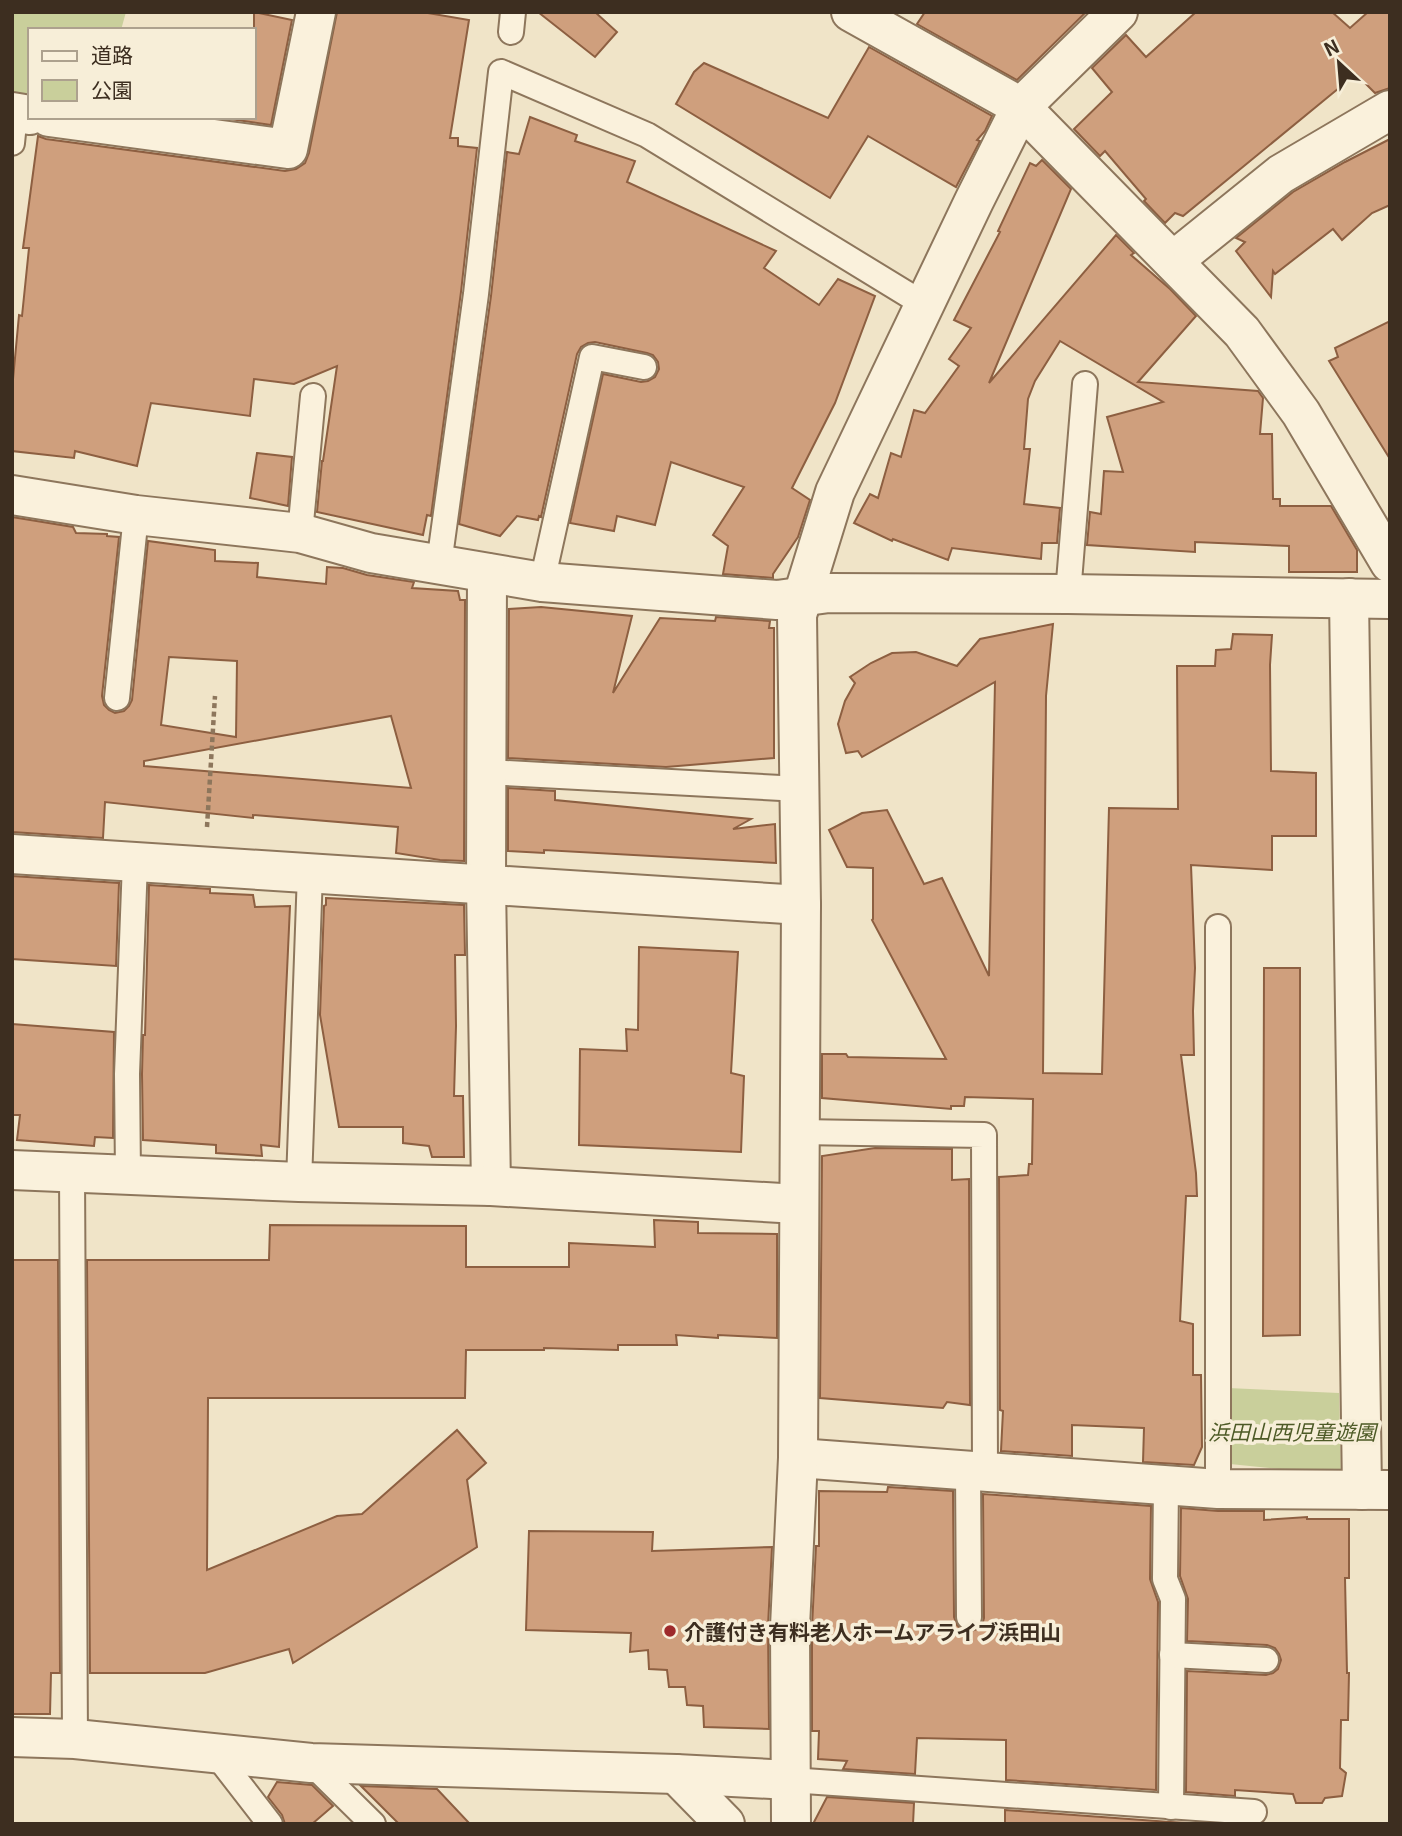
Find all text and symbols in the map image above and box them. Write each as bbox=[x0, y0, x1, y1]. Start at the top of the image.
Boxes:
legend bbox=[28, 28, 256, 119]
north arrow bbox=[1304, 28, 1374, 98]
text: N bbox=[1319, 31, 1343, 62]
text: 道路 bbox=[91, 39, 133, 69]
text: 公園 bbox=[91, 74, 133, 104]
park label: 浜田山西児童遊園 bbox=[1208, 1416, 1379, 1446]
place label: 介護付き有料老人ホームアライブ浜田山 bbox=[684, 1616, 1061, 1646]
marker: 介護付き有料老人ホームアライブ浜田山 bbox=[662, 1623, 678, 1639]

